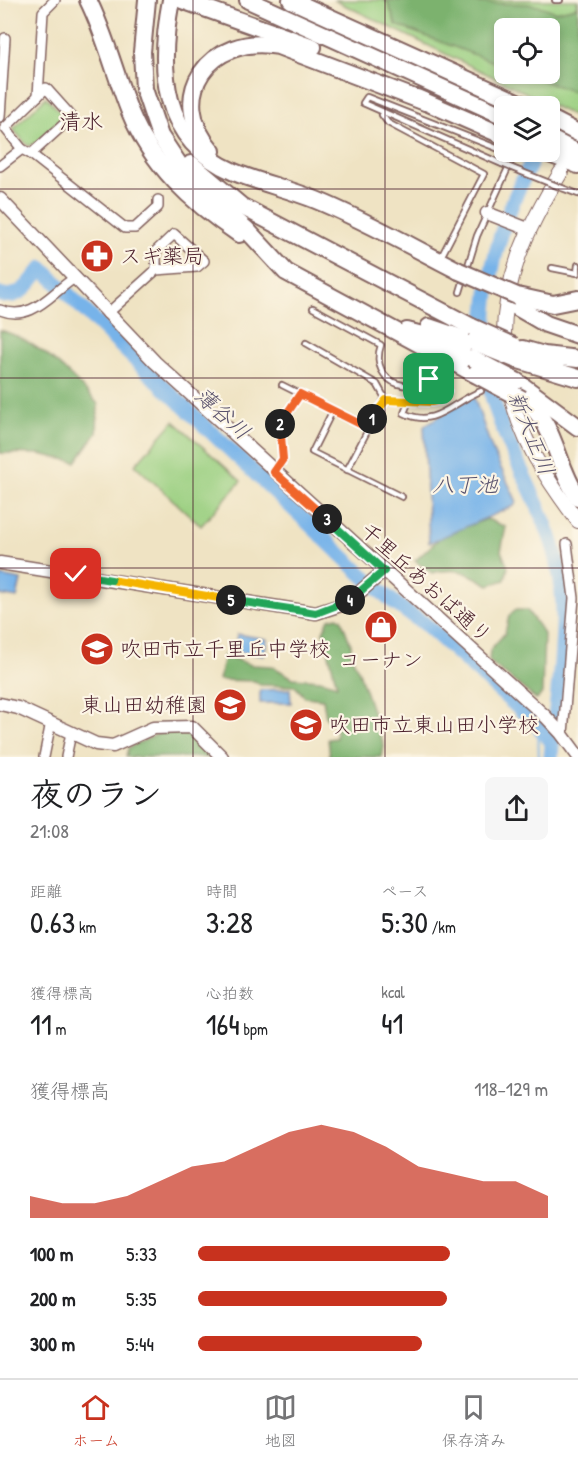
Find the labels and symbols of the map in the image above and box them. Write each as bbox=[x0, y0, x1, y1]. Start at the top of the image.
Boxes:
district label: 清水 bbox=[59, 106, 103, 136]
pharmacy icon: スギ薬局 bbox=[79, 238, 115, 274]
place label: スギ薬局 bbox=[120, 241, 204, 270]
pin bbox=[403, 353, 454, 404]
water label: 薄谷川 bbox=[188, 380, 258, 446]
water label: 新大正川 bbox=[502, 387, 562, 479]
pin: 1 bbox=[357, 404, 387, 434]
pin: 2 bbox=[265, 409, 295, 439]
water label: 八丁池 bbox=[432, 469, 499, 499]
pin: 3 bbox=[312, 504, 342, 534]
street label: 千里丘あおば通り bbox=[354, 516, 498, 650]
pin bbox=[50, 548, 101, 599]
pin: 5 bbox=[216, 585, 246, 615]
pin: 4 bbox=[335, 585, 365, 615]
shop icon: コーナン bbox=[363, 609, 399, 645]
school or university icon: 吹田市立千里丘中学校 bbox=[79, 631, 115, 667]
place label: 吹田市立千里丘中学校 bbox=[120, 634, 330, 663]
place label: コーナン bbox=[339, 645, 423, 674]
school or university icon: 東山田幼稚園 bbox=[212, 687, 248, 723]
place label: 東山田幼稚園 bbox=[81, 690, 207, 719]
school or university icon: 吹田市立東山田小学校 bbox=[288, 707, 324, 743]
place label: 吹田市立東山田小学校 bbox=[329, 710, 539, 739]

